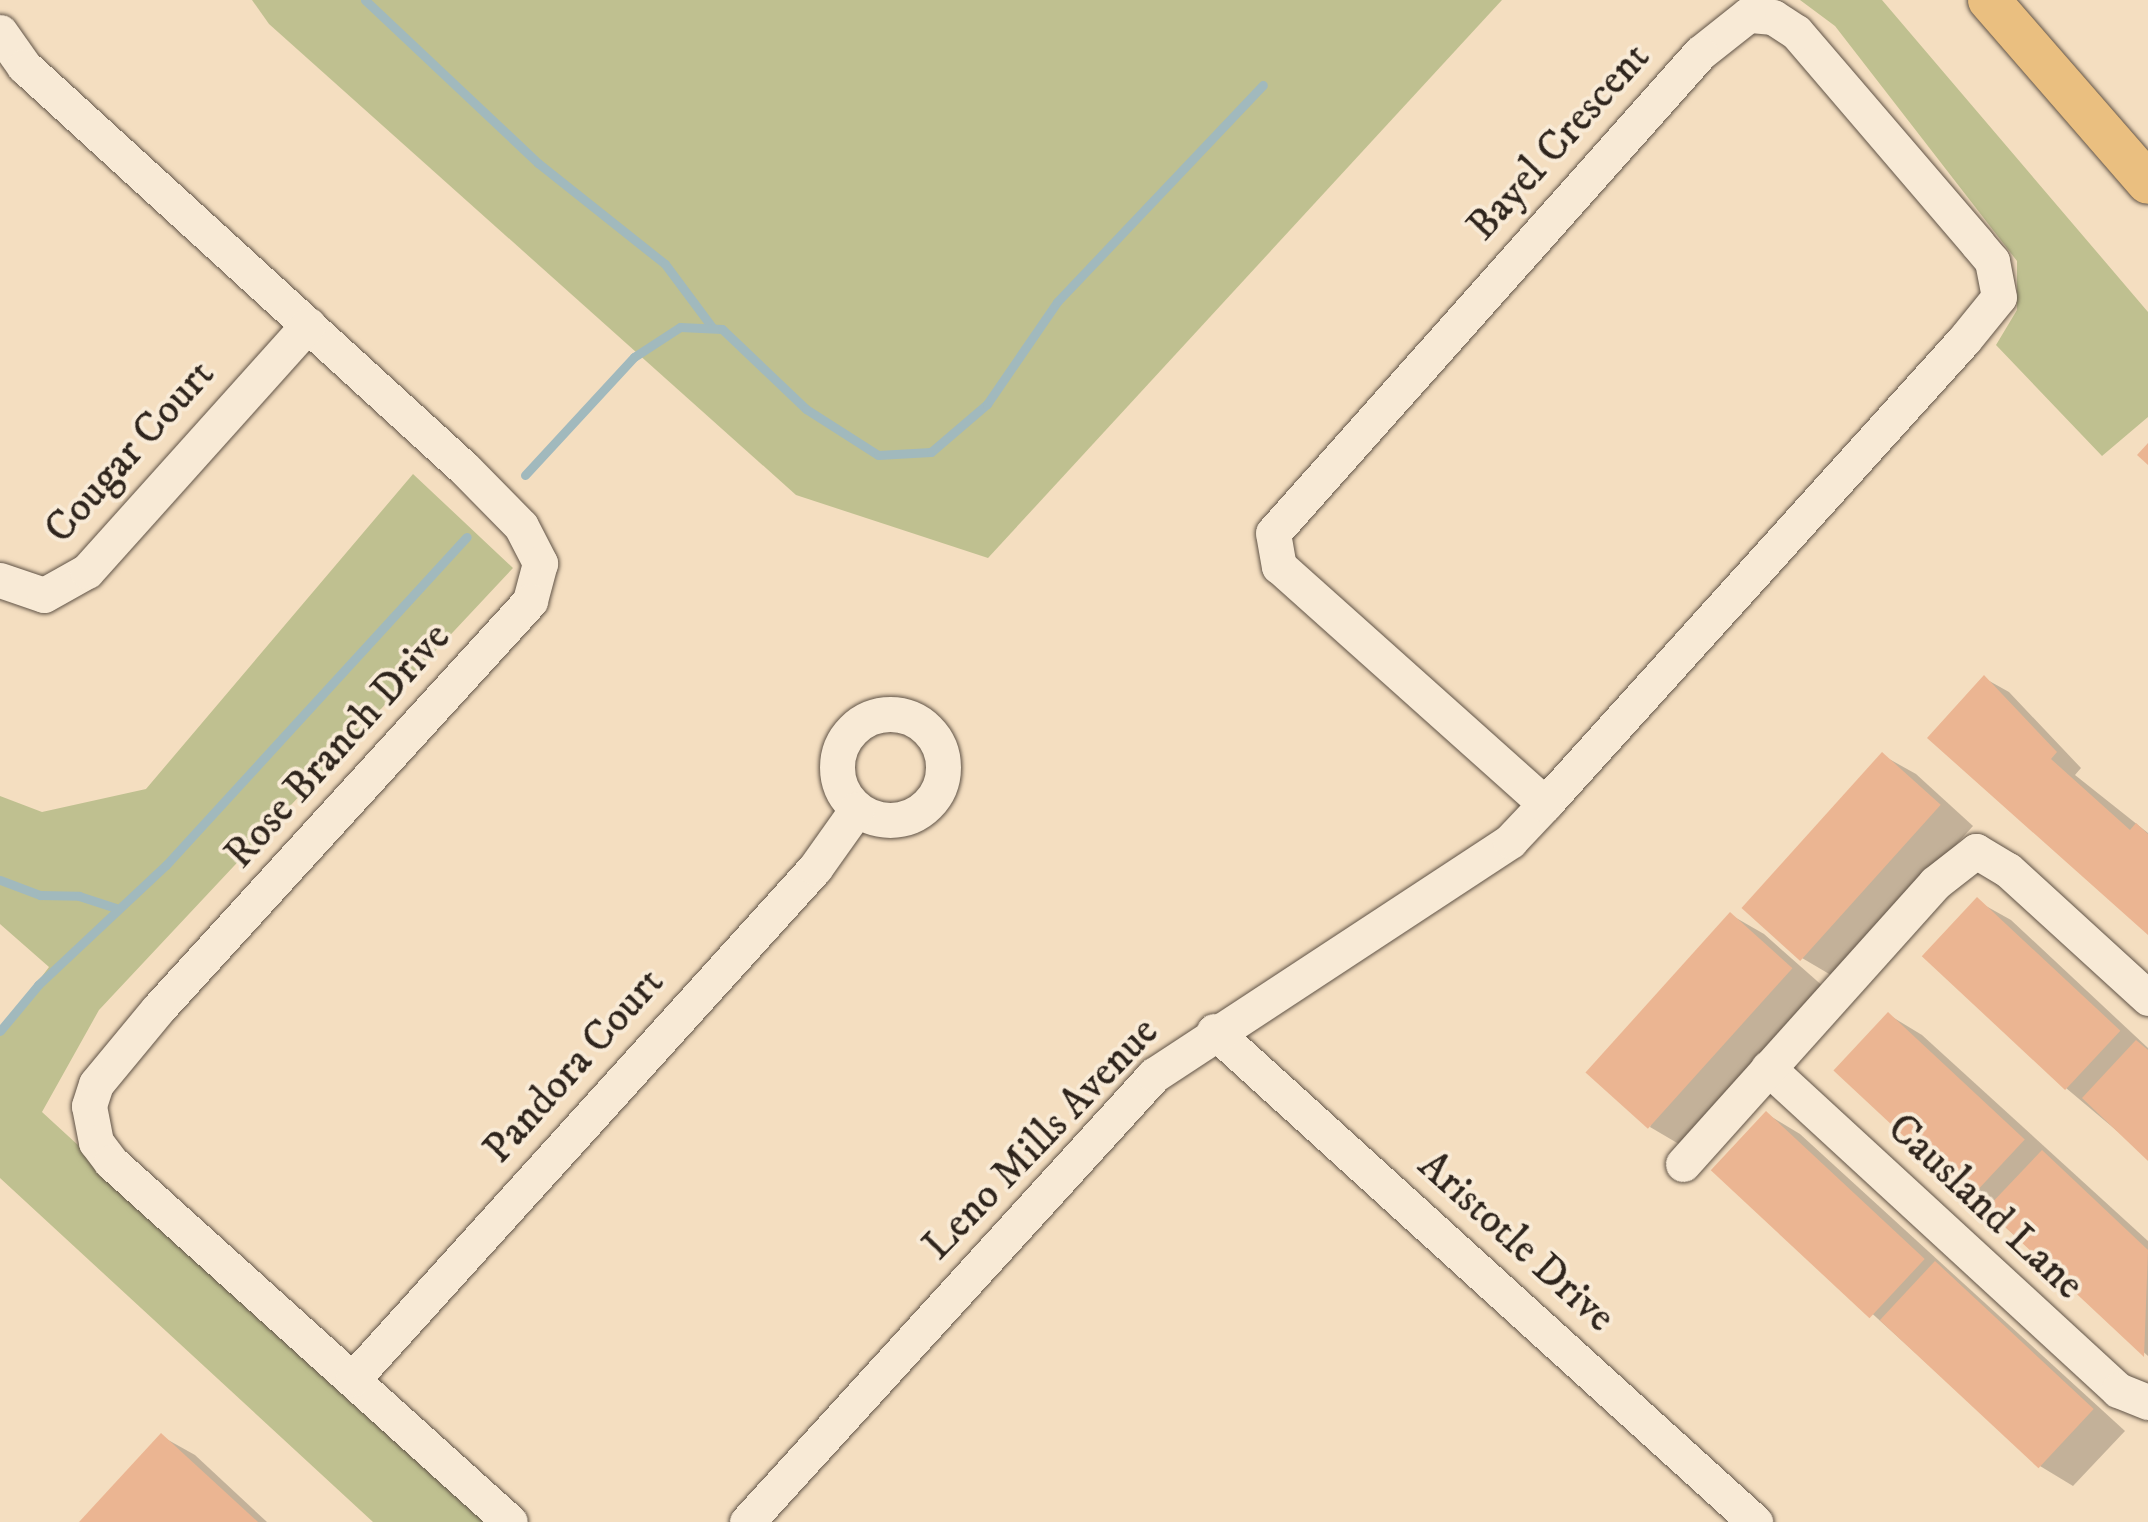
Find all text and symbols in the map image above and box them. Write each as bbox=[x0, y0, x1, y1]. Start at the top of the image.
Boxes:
street label: Bayel Crescent bbox=[1457, 33, 1661, 251]
street label: Cougar Court bbox=[35, 350, 225, 554]
street label: Rose Branch Drive bbox=[215, 613, 461, 879]
street label: Pandora Court bbox=[473, 958, 675, 1174]
street label: Leno Mills Avenue bbox=[913, 1007, 1169, 1271]
street label: Causland Lane bbox=[1877, 1103, 2093, 1311]
street label: Aristotle Drive bbox=[1407, 1141, 1625, 1343]

